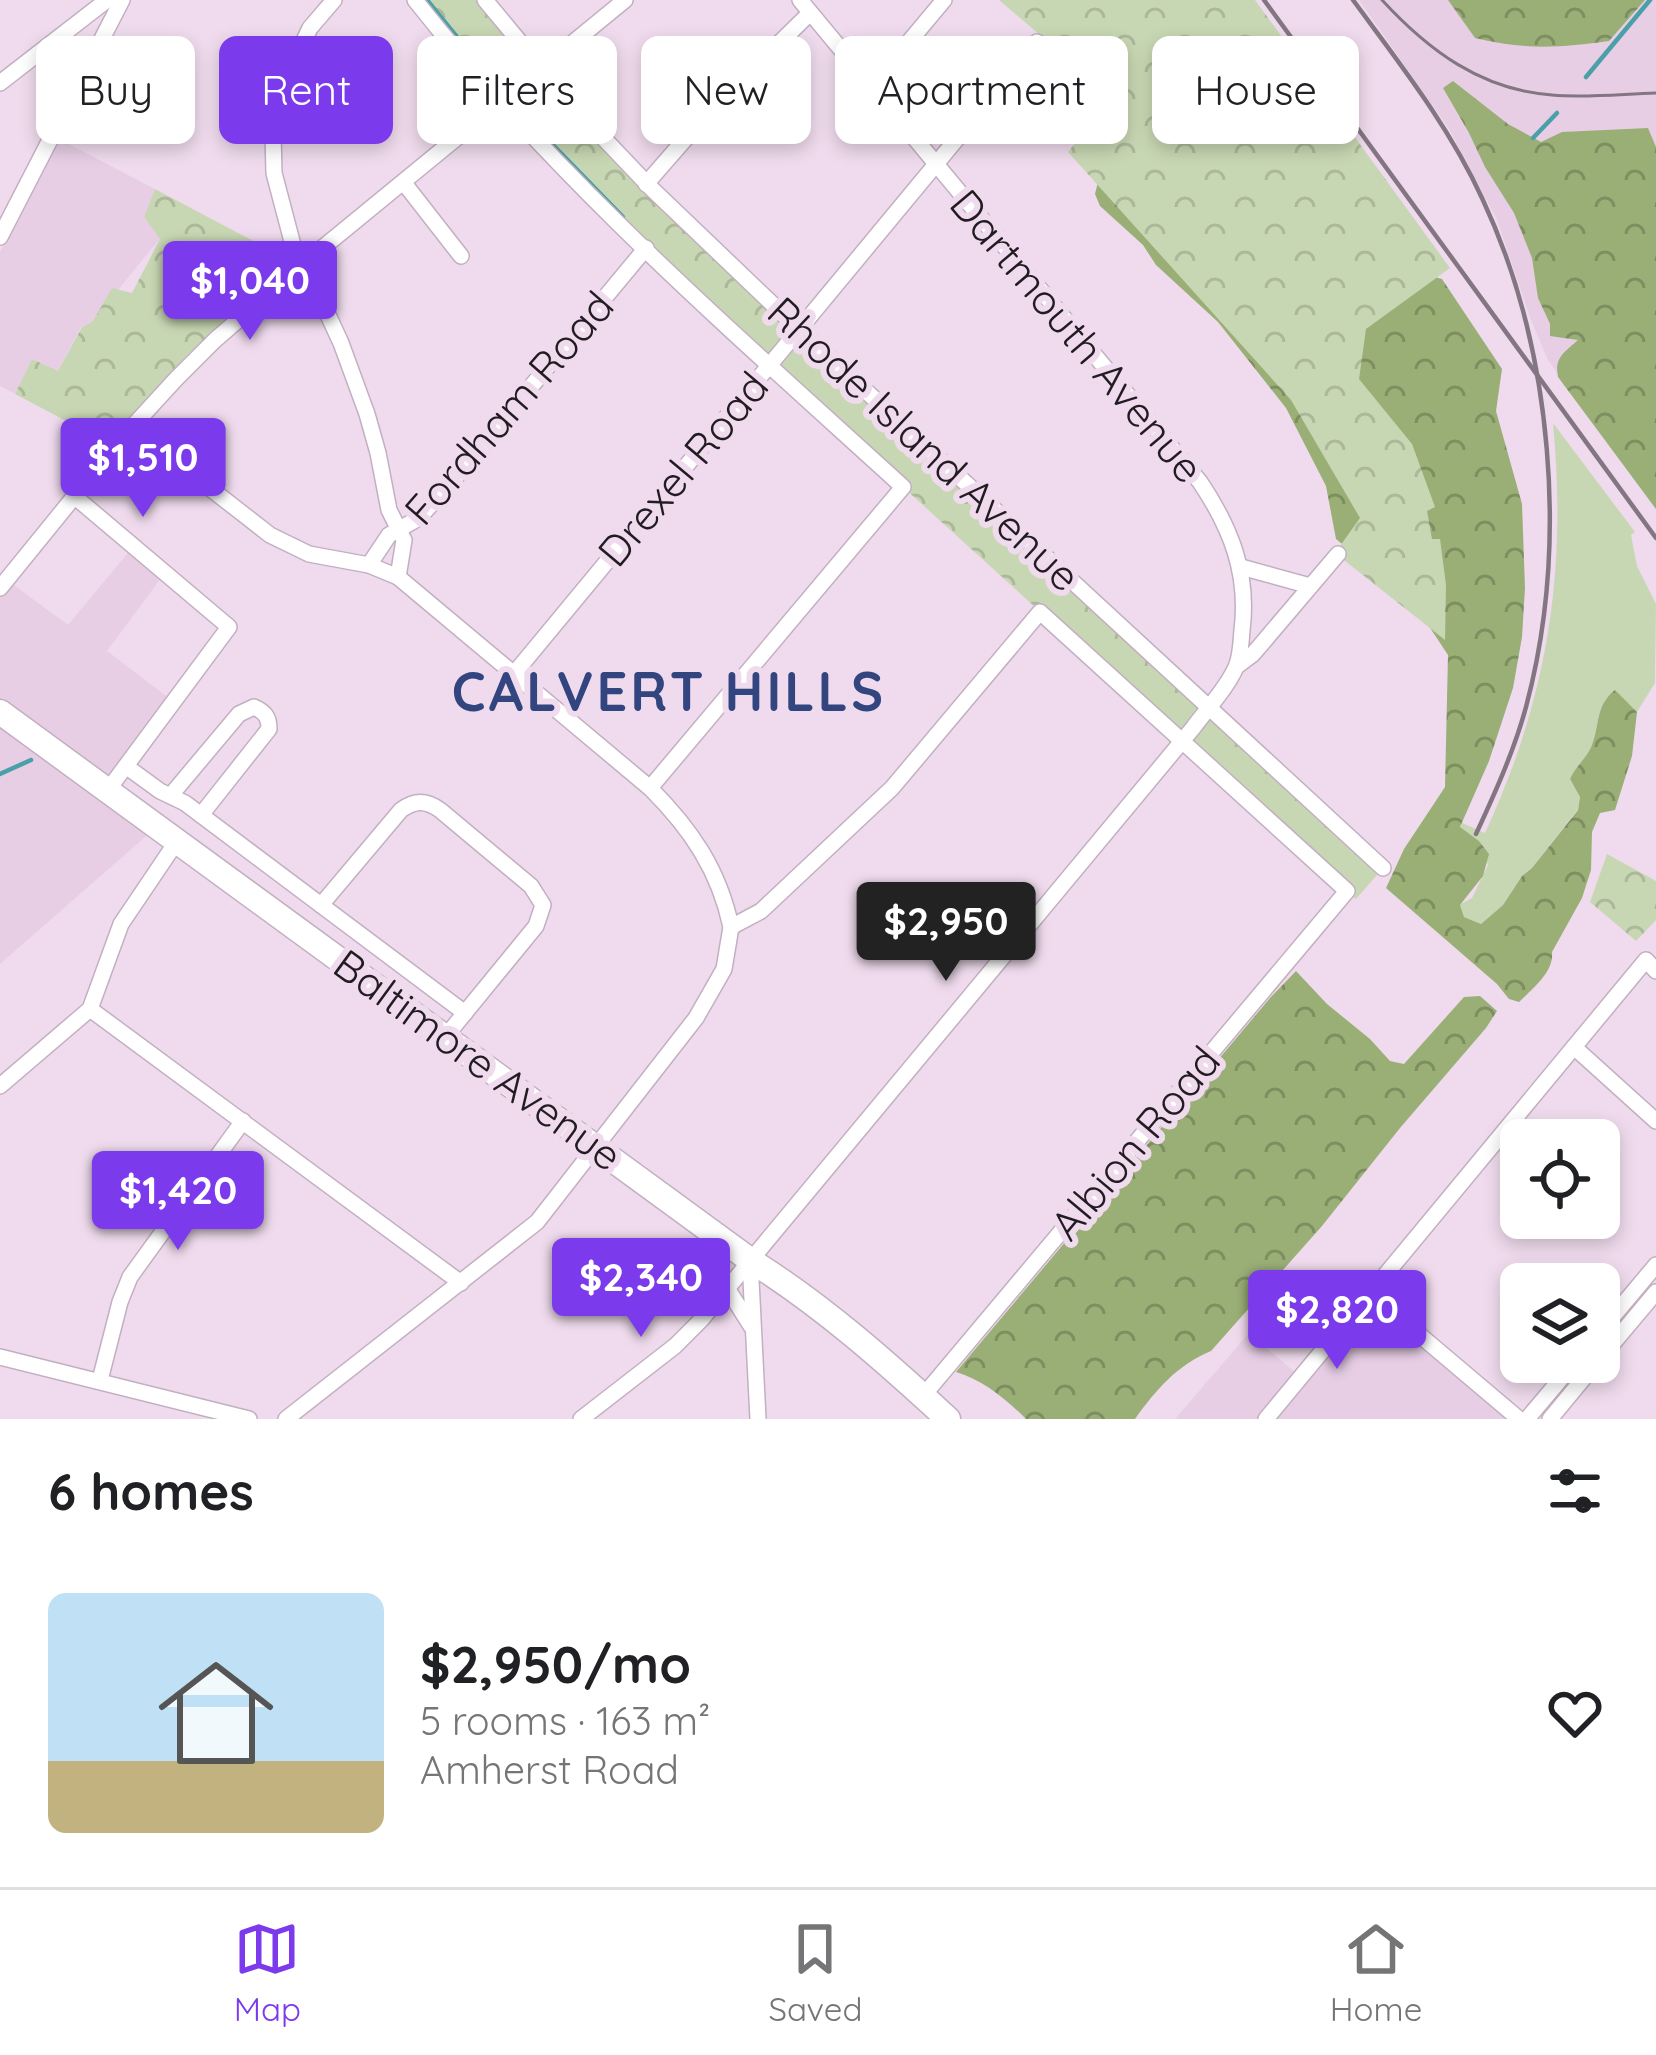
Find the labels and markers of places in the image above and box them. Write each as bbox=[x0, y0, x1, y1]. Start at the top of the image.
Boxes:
pin: $1,040 bbox=[152, 241, 348, 343]
pin: $1,510 bbox=[45, 418, 241, 520]
pin: $2,950 bbox=[848, 882, 1044, 984]
pin: $1,420 bbox=[80, 1151, 276, 1253]
pin: $2,340 bbox=[543, 1238, 739, 1340]
pin: $2,820 bbox=[1239, 1270, 1435, 1372]

